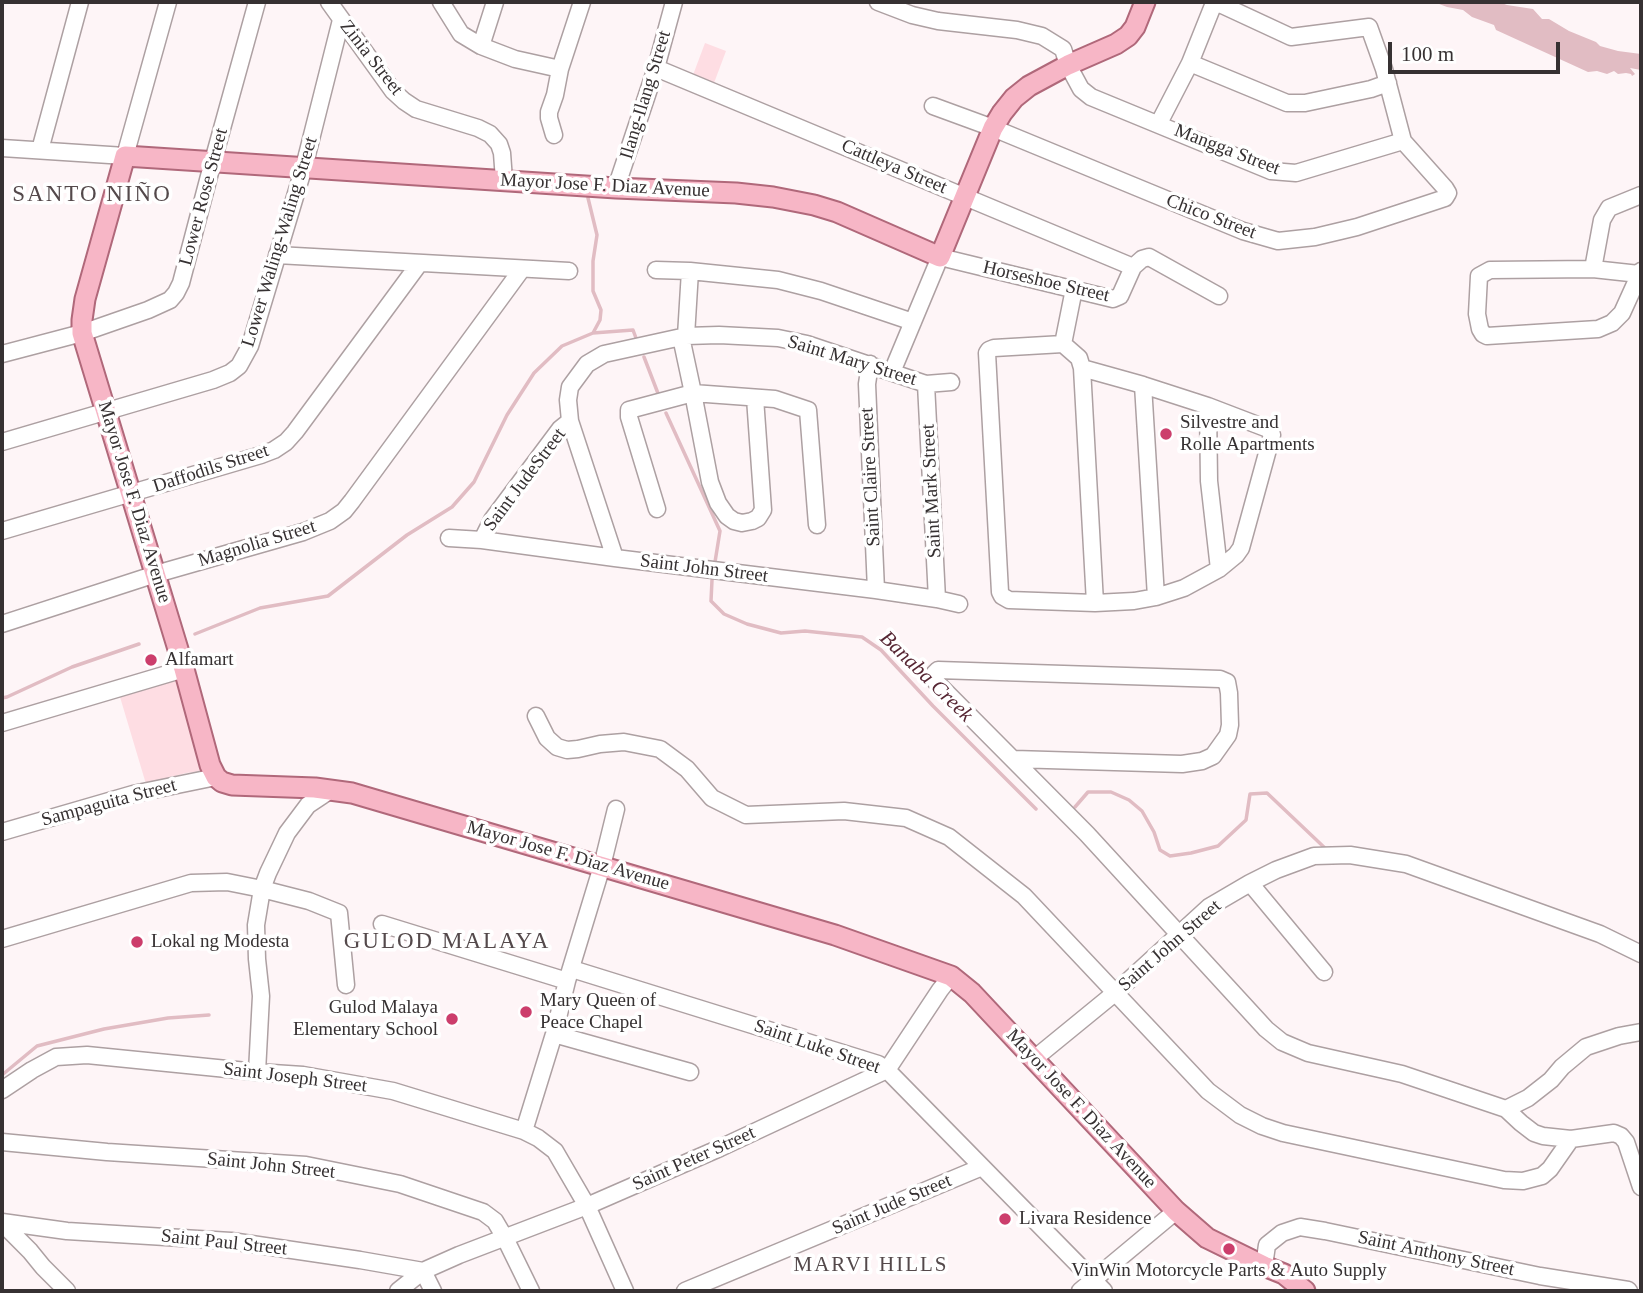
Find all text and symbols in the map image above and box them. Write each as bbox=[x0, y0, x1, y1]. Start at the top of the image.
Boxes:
street label: Zinia Street bbox=[335, 16, 407, 100]
street label: Ilang-Ilang Street bbox=[616, 28, 676, 162]
scale bar bbox=[1391, 28, 1562, 72]
text: 100 m bbox=[1401, 42, 1454, 66]
street label: Mangga Street bbox=[1171, 119, 1283, 181]
street label: Lower Rose Street bbox=[175, 126, 233, 268]
street label: Lower Waling-Waling Street bbox=[237, 134, 323, 350]
street label: Cattleya Street bbox=[838, 135, 950, 199]
street label: Mayor Jose F. Diaz Avenue bbox=[500, 169, 710, 203]
district label: SANTO NIÑO bbox=[14, 181, 170, 209]
street label: Chico Street bbox=[1163, 189, 1259, 245]
street label: Horseshoe Street bbox=[980, 256, 1112, 308]
street label: Saint Mary Street bbox=[785, 331, 919, 391]
street label: Mayor Jose F. Diaz Avenue bbox=[92, 398, 176, 606]
street label: Saint Claire Street bbox=[856, 407, 886, 547]
place label: Silvestre and Rolle Apartments bbox=[1180, 412, 1315, 456]
street label: Saint Mark Street bbox=[917, 423, 947, 559]
street label: Saint JudeStreet bbox=[479, 424, 571, 536]
marker: Silvestre and Rolle Apartments bbox=[1158, 426, 1174, 442]
street label: Daffodils Street bbox=[150, 440, 272, 498]
street label: Magnolia Street bbox=[195, 515, 319, 573]
street label: Saint John Street bbox=[639, 550, 769, 588]
water label: Banaba Creek bbox=[874, 626, 978, 728]
place label: Alfamart bbox=[165, 649, 234, 671]
marker: Alfamart bbox=[143, 652, 159, 668]
street label: Sampaguita Street bbox=[39, 774, 179, 832]
street label: Mayor Jose F. Diaz Avenue bbox=[464, 816, 672, 896]
street label: Saint John Street bbox=[1114, 895, 1226, 997]
district label: GULOD MALAYA bbox=[345, 928, 549, 956]
place label: Lokal ng Modesta bbox=[151, 931, 289, 953]
marker: Lokal ng Modesta bbox=[129, 934, 145, 950]
place label: Mary Queen of Peace Chapel bbox=[540, 990, 656, 1034]
place label: Gulod Malaya Elementary School bbox=[293, 997, 438, 1041]
marker: Mary Queen of Peace Chapel bbox=[518, 1004, 534, 1020]
marker: Gulod Malaya Elementary School bbox=[444, 1011, 460, 1027]
street label: Saint Luke Street bbox=[751, 1015, 883, 1079]
street label: Mayor Jose F. Diaz Avenue bbox=[1001, 1025, 1161, 1193]
street label: Saint Joseph Street bbox=[222, 1058, 368, 1098]
street label: Saint Peter Street bbox=[629, 1122, 759, 1196]
street label: Saint John Street bbox=[206, 1148, 336, 1184]
street label: Saint Jude Street bbox=[829, 1170, 955, 1240]
place label: Livara Residence bbox=[1019, 1208, 1151, 1230]
marker: Livara Residence bbox=[997, 1211, 1013, 1227]
street label: Saint Paul Street bbox=[160, 1225, 288, 1261]
street label: Saint Anthony Street bbox=[1356, 1226, 1516, 1282]
marker: VinWin Motorcycle Parts & Auto Supply bbox=[1221, 1241, 1237, 1257]
district label: MARVI HILLS bbox=[795, 1252, 947, 1278]
place label: VinWin Motorcycle Parts & Auto Supply bbox=[1071, 1260, 1387, 1282]

